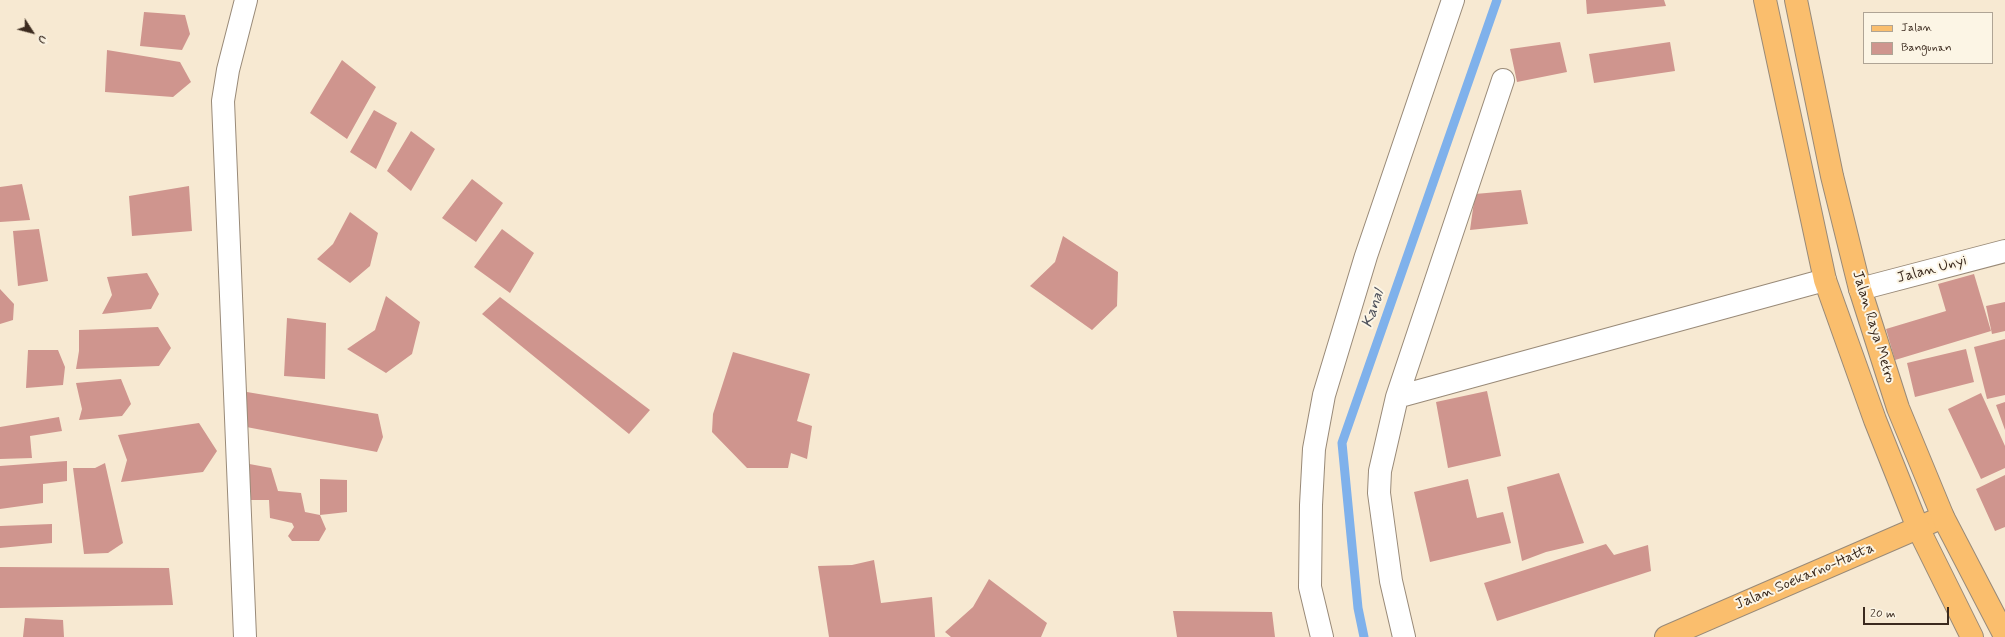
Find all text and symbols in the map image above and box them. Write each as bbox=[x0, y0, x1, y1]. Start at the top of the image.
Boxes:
north arrow bbox=[12, 12, 52, 52]
legend bbox=[1863, 12, 1993, 64]
text: Jalan bbox=[1901, 20, 1932, 36]
text: U bbox=[34, 32, 49, 46]
text: Bangunan bbox=[1901, 40, 1952, 56]
street label: Jalan Unyi bbox=[1895, 252, 1969, 288]
street label: Jalan Raya Metro bbox=[1847, 269, 1899, 385]
water label: Kanal bbox=[1359, 287, 1389, 331]
street label: Jalan Soekarno-Hatta bbox=[1733, 540, 1877, 614]
scale bar bbox=[1865, 599, 1951, 625]
text: 20 m bbox=[1870, 606, 1896, 622]

